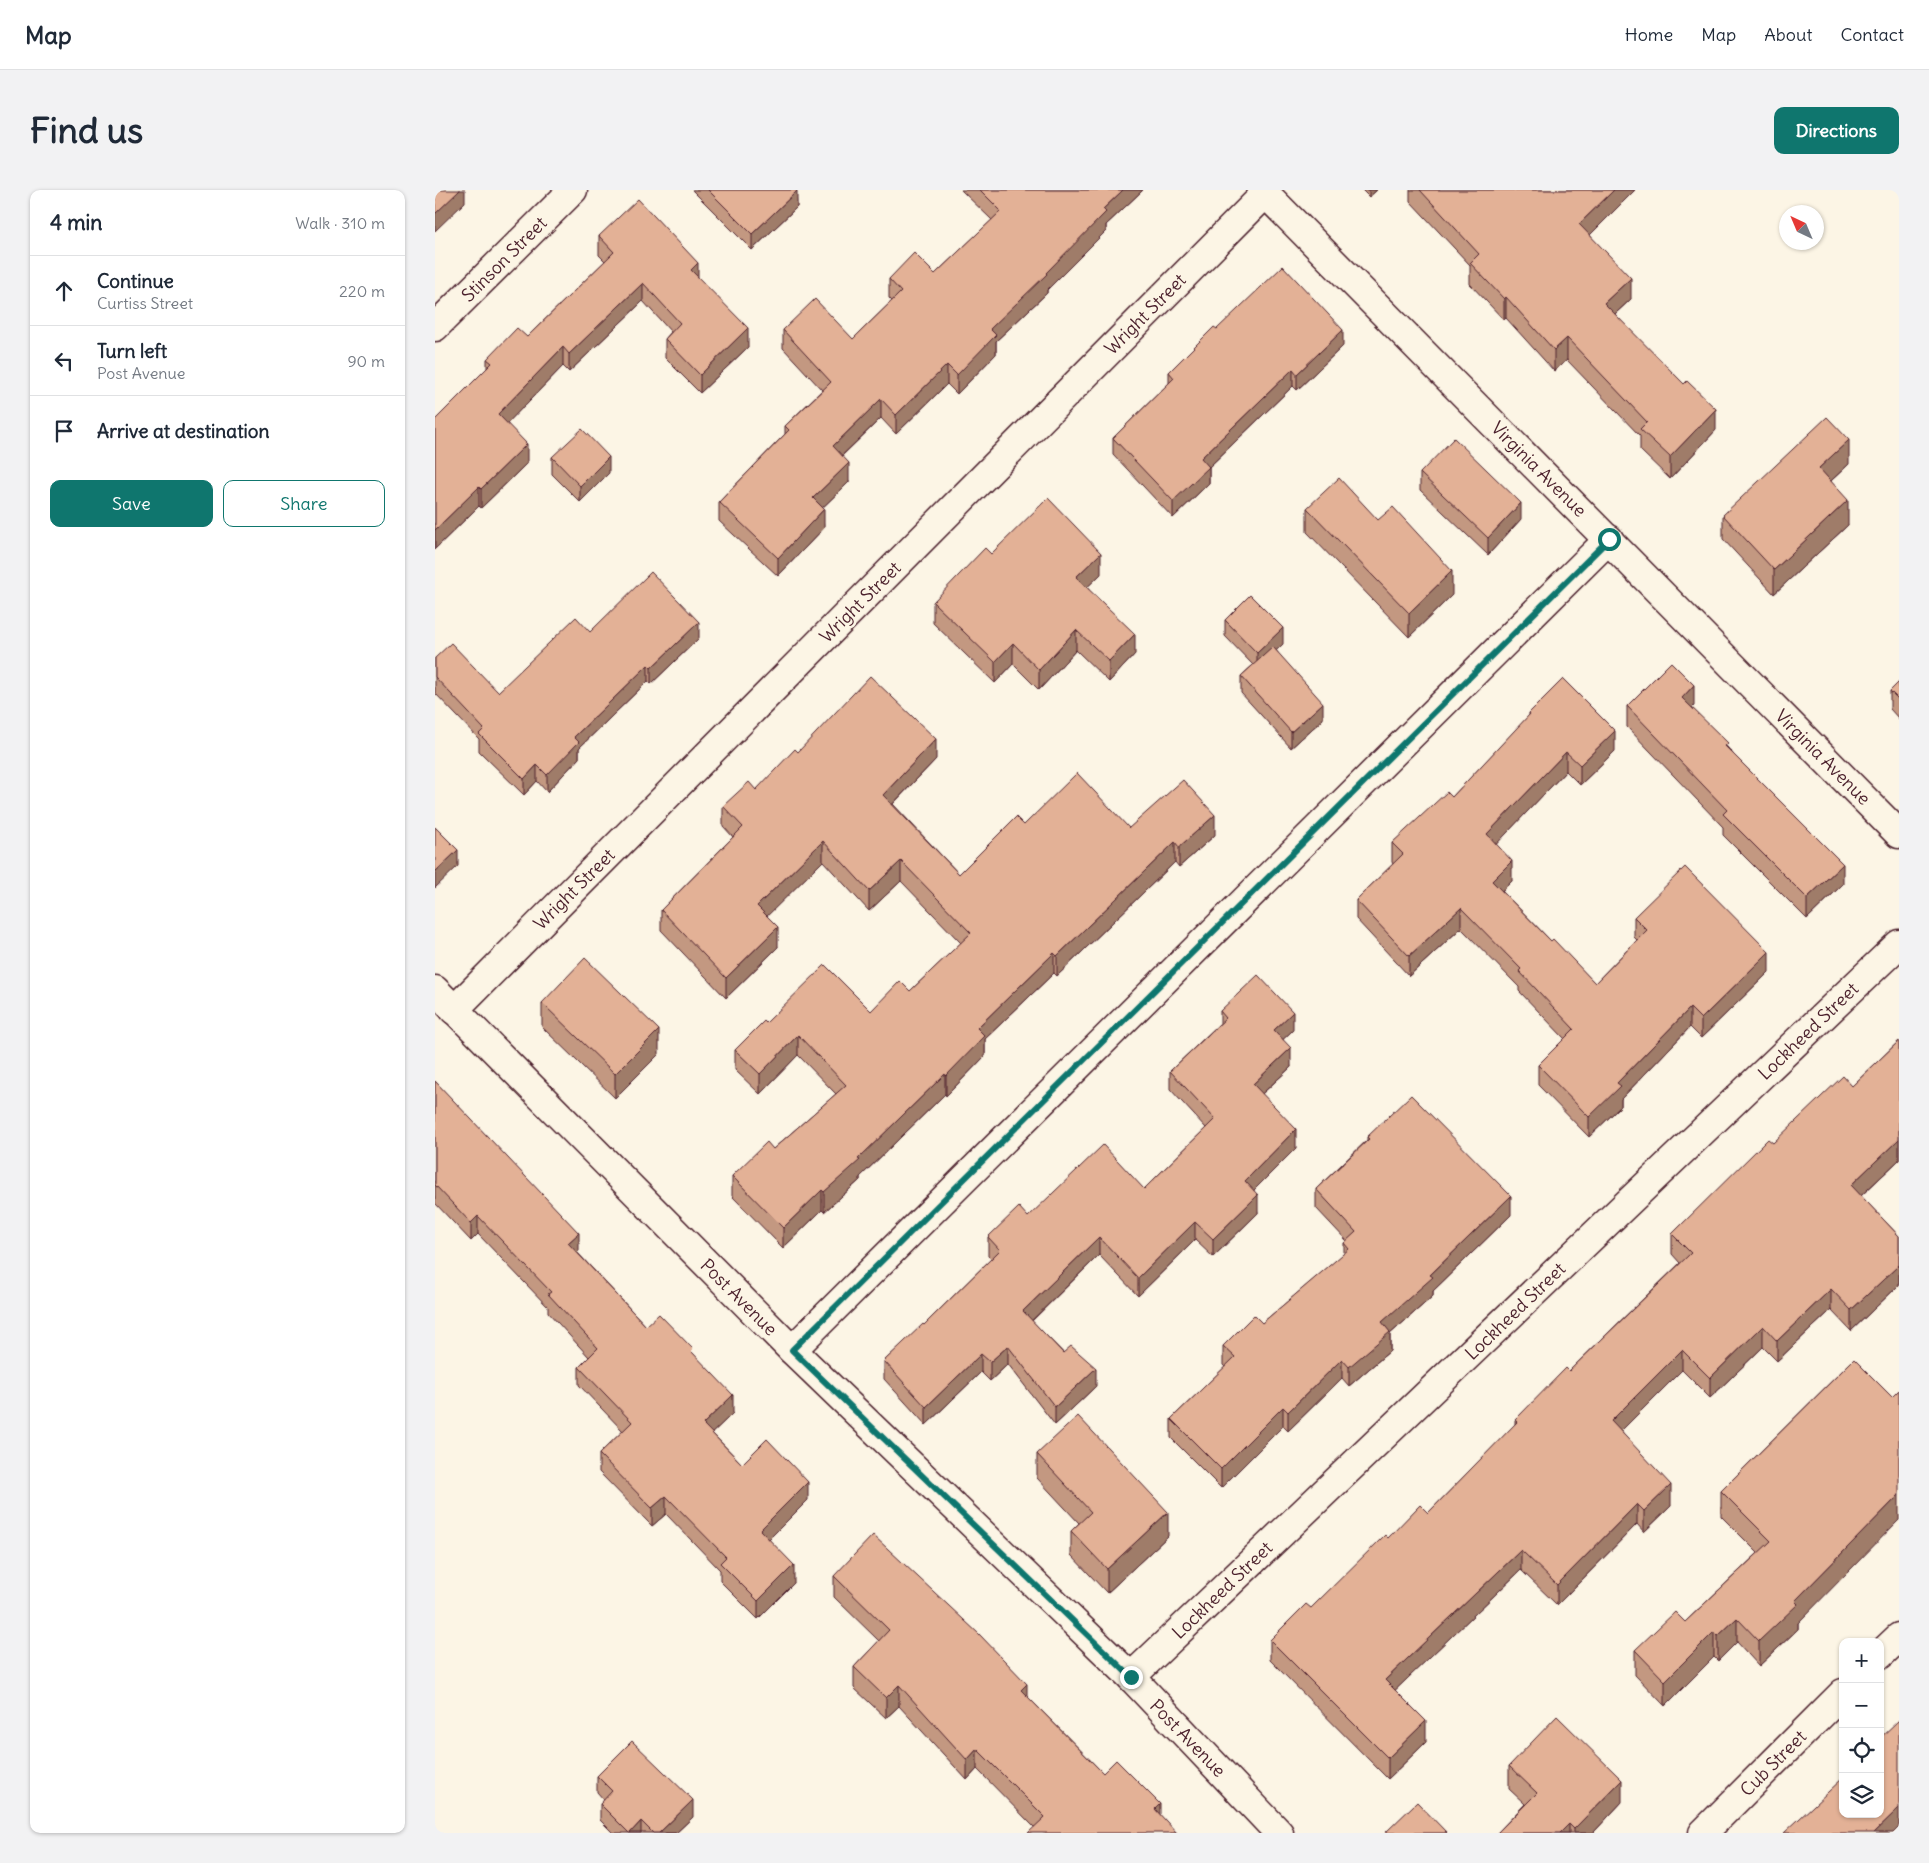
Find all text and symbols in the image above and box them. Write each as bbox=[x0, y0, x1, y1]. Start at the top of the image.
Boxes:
text: Map bbox=[25, 20, 72, 50]
text: Home bbox=[1625, 23, 1673, 46]
text: Map bbox=[1701, 23, 1736, 46]
text: About bbox=[1764, 23, 1812, 46]
text: Contact bbox=[1840, 23, 1904, 46]
button: Directions bbox=[1774, 107, 1899, 154]
text: Find us bbox=[30, 108, 143, 152]
north arrow bbox=[1779, 205, 1824, 250]
text: 4 min bbox=[50, 209, 102, 236]
street label: Stinson Street bbox=[457, 212, 551, 306]
text: Walk · 310 m bbox=[295, 213, 385, 233]
street label: Wright Street bbox=[1099, 268, 1191, 360]
text: Continue bbox=[97, 269, 174, 293]
icon: ahead bbox=[50, 277, 78, 305]
text: 220 m bbox=[339, 281, 385, 301]
text: Curtiss Street bbox=[97, 293, 193, 313]
text: Turn left bbox=[97, 339, 167, 363]
icon: left bbox=[50, 347, 78, 375]
text: 90 m bbox=[347, 351, 385, 371]
text: Post Avenue bbox=[97, 363, 185, 383]
street label: Virginia Avenue bbox=[1486, 416, 1592, 522]
icon: arrive bbox=[50, 417, 78, 445]
text: Arrive at destination bbox=[97, 419, 270, 443]
button: Save bbox=[50, 480, 213, 527]
button: Share bbox=[223, 480, 385, 527]
route start bbox=[1598, 528, 1621, 551]
street label: Wright Street bbox=[814, 556, 906, 648]
street label: Virginia Avenue bbox=[1770, 704, 1876, 810]
street label: Wright Street bbox=[528, 843, 620, 935]
street label: Lockheed Street bbox=[1753, 977, 1863, 1085]
street label: Post Avenue bbox=[696, 1254, 782, 1340]
street label: Lockheed Street bbox=[1460, 1257, 1570, 1365]
street label: Lockheed Street bbox=[1167, 1536, 1277, 1644]
map controls bbox=[1839, 1638, 1884, 1818]
button: + bbox=[1839, 1638, 1884, 1683]
route end bbox=[1120, 1666, 1143, 1689]
button: − bbox=[1839, 1683, 1884, 1728]
street label: Post Avenue bbox=[1145, 1694, 1231, 1782]
street label: Cub Street bbox=[1735, 1725, 1811, 1801]
button: locate bbox=[1839, 1728, 1884, 1773]
button: layers bbox=[1839, 1773, 1884, 1818]

